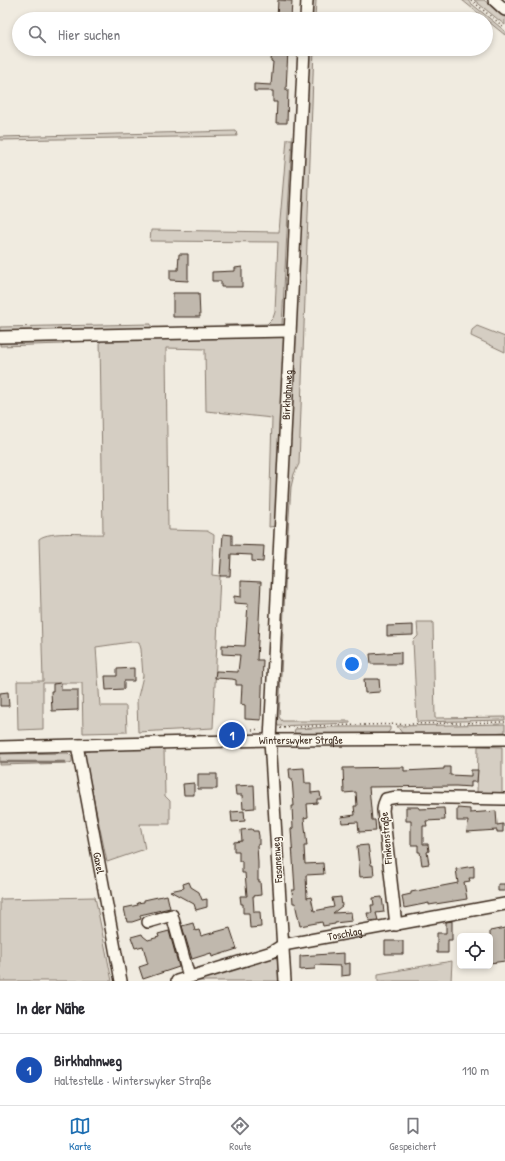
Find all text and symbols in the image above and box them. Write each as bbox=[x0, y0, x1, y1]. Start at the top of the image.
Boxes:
search box bbox=[12, 12, 493, 56]
icon: search bbox=[26, 23, 48, 45]
text: Hier suchen bbox=[58, 24, 120, 45]
street label: Birkhahnweg bbox=[279, 370, 295, 420]
your location bbox=[342, 654, 362, 674]
pin: 1 bbox=[219, 720, 245, 750]
street label: Winterswyker Straße bbox=[259, 733, 344, 747]
street label: Finkenstraße bbox=[377, 811, 395, 866]
street label: Fasanenweg bbox=[268, 837, 286, 884]
street label: Gaxel bbox=[90, 851, 108, 875]
street label: Toschlag bbox=[326, 924, 363, 944]
map controls bbox=[457, 933, 493, 969]
button: locate bbox=[457, 933, 493, 969]
text: In der Nähe bbox=[16, 996, 85, 1019]
text: Birkhahnweg bbox=[54, 1050, 122, 1071]
text: 1 bbox=[27, 1061, 31, 1079]
text: 110 m bbox=[462, 1061, 489, 1079]
text: Haltestelle · Winterswyker Straße bbox=[54, 1071, 211, 1089]
tab: Karte bbox=[69, 1115, 91, 1153]
tab: Route bbox=[229, 1115, 251, 1153]
tab: Gespeichert bbox=[389, 1115, 436, 1153]

